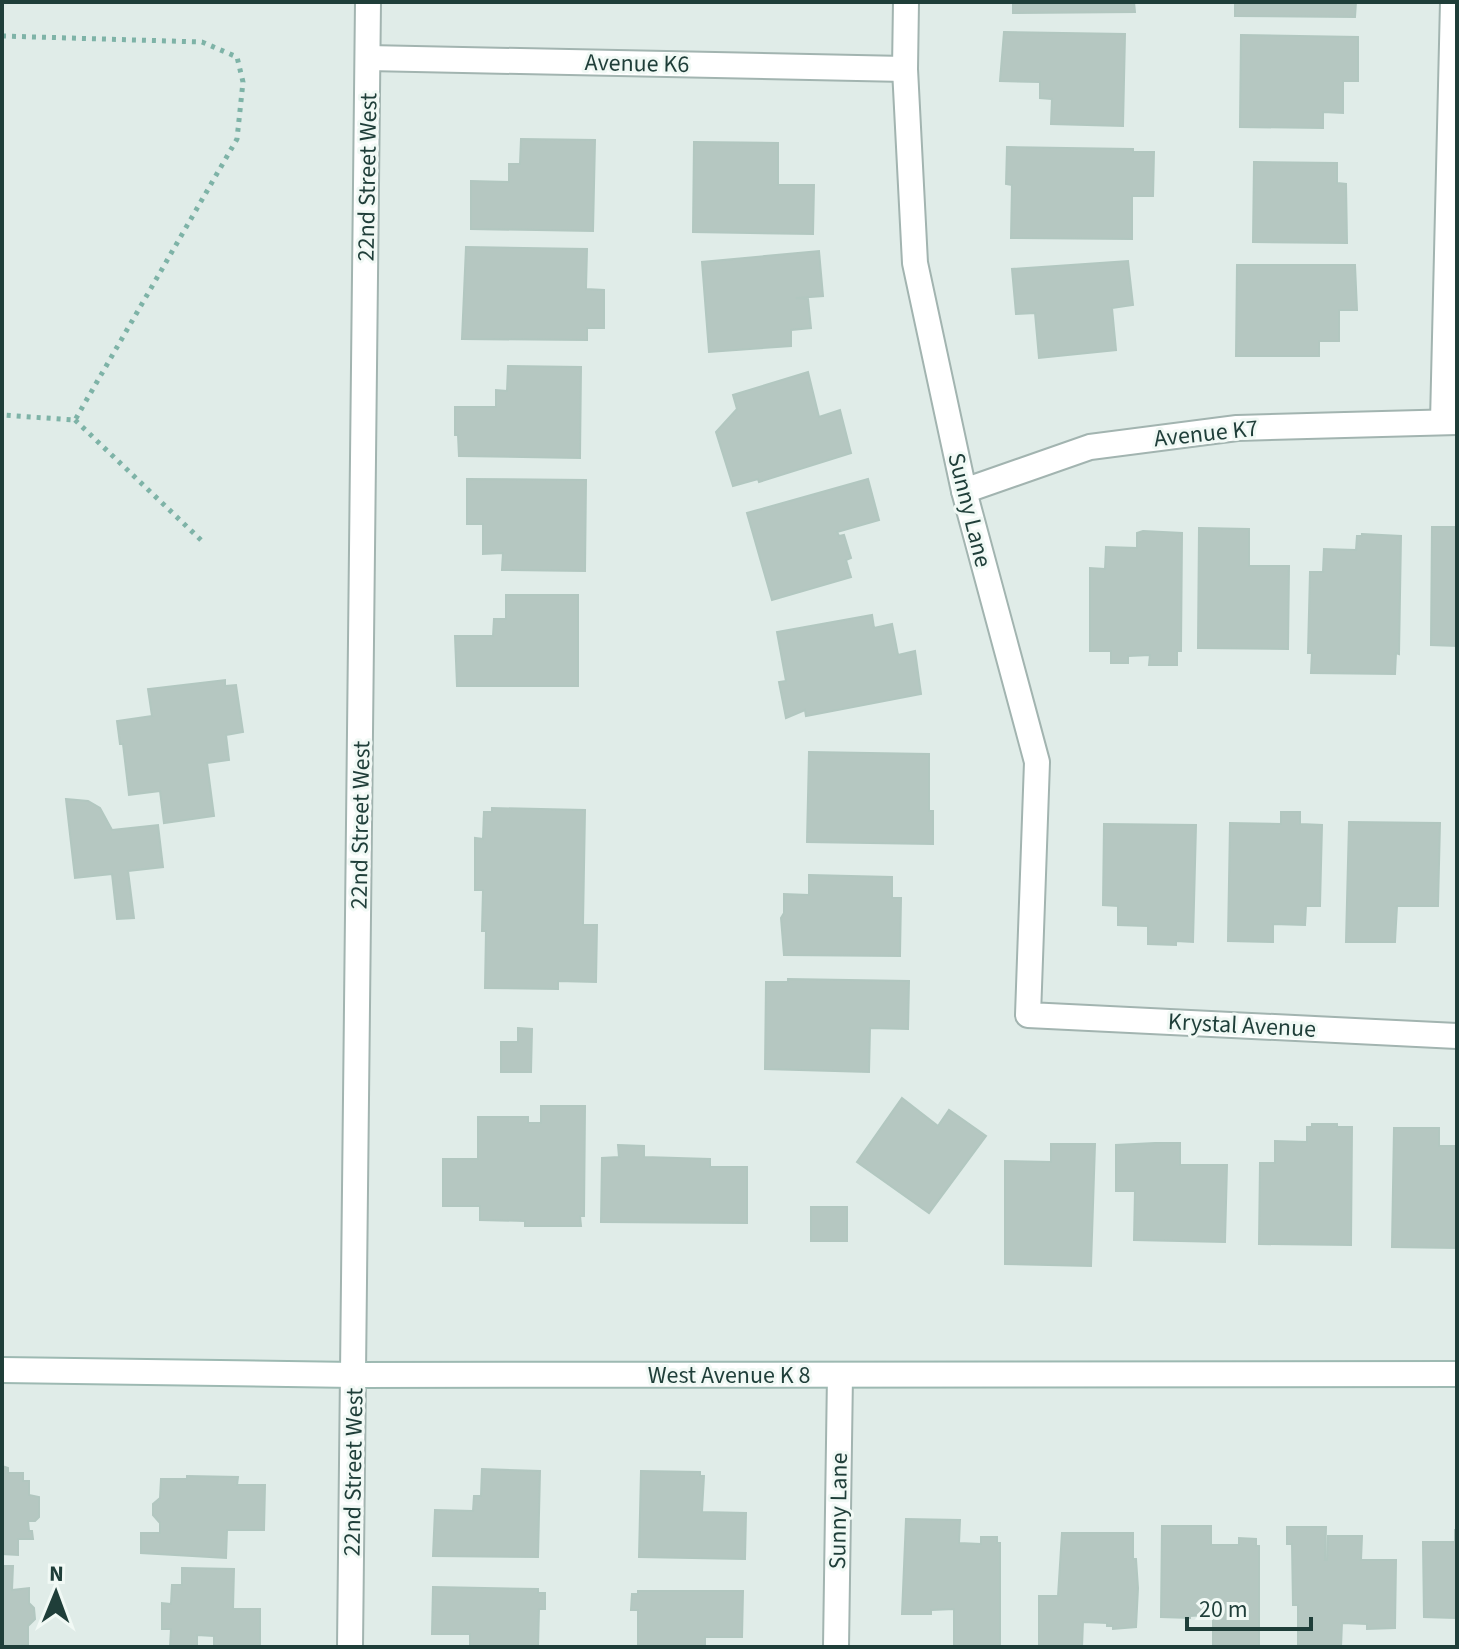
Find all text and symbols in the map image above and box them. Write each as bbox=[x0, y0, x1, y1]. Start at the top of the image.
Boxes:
street label: Avenue K6 bbox=[584, 45, 690, 82]
street label: 22nd Street West bbox=[349, 92, 386, 262]
street label: Avenue K7 bbox=[1152, 411, 1260, 456]
street label: Sunny Lane bbox=[938, 449, 1001, 571]
street label: 22nd Street West bbox=[342, 740, 379, 910]
street label: Krystal Avenue bbox=[1167, 1004, 1317, 1047]
street label: West Avenue K 8 bbox=[648, 1358, 810, 1393]
street label: 22nd Street West bbox=[335, 1387, 372, 1557]
street label: Sunny Lane bbox=[820, 1452, 857, 1570]
north arrow bbox=[16, 1553, 96, 1633]
text: N bbox=[49, 1558, 64, 1590]
scale bar bbox=[1187, 1581, 1311, 1631]
text: 20 m bbox=[1199, 1592, 1248, 1627]

